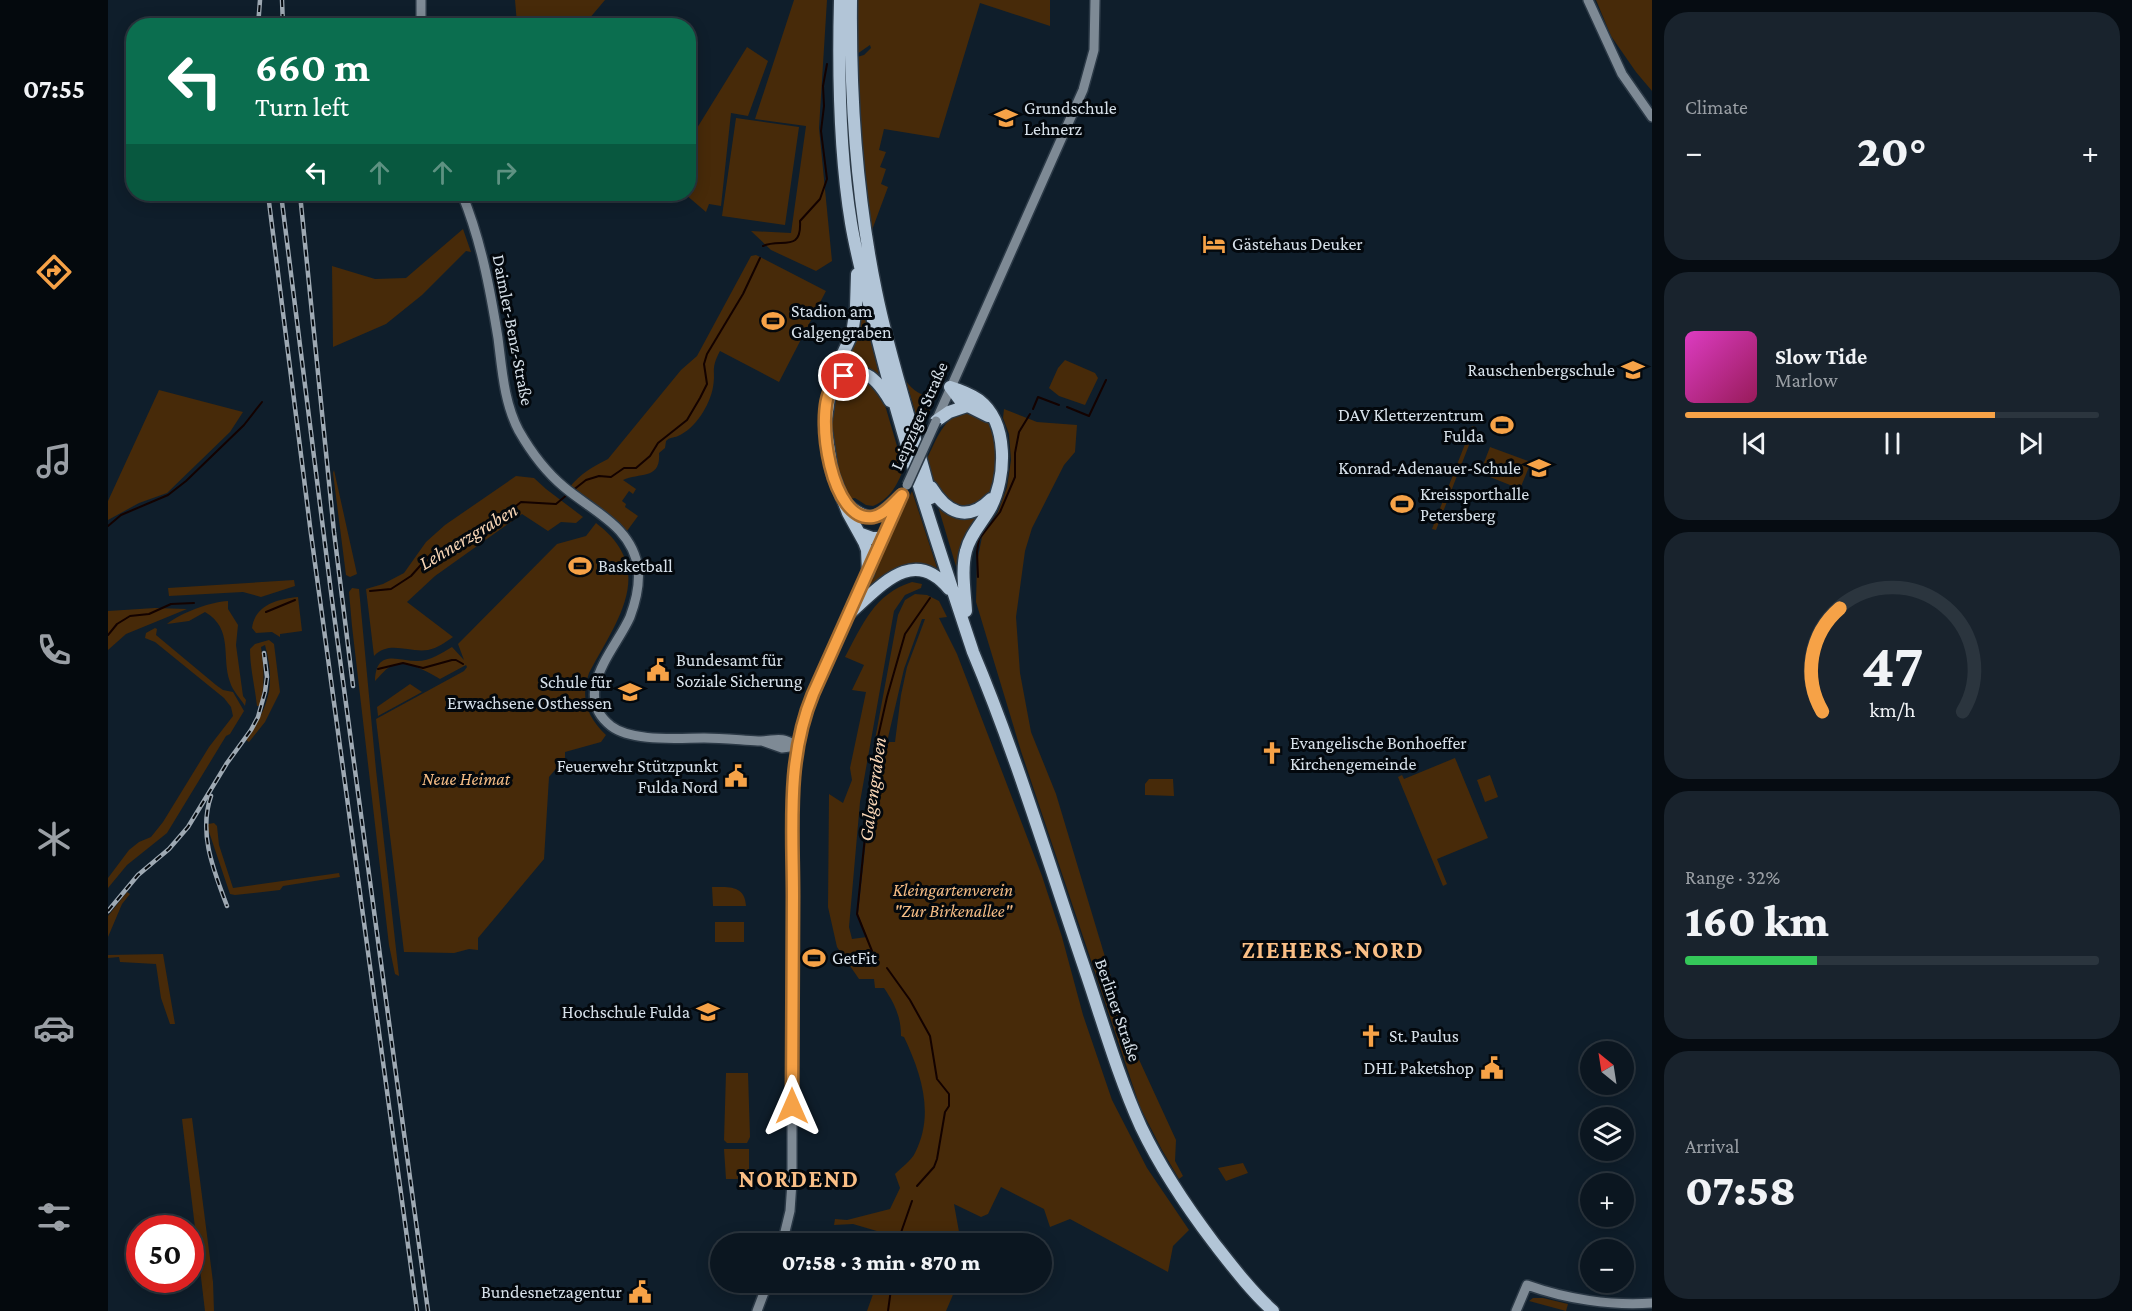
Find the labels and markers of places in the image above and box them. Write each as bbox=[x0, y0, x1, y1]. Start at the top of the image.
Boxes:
place label: Grundschule Lehnerz bbox=[1024, 98, 1117, 139]
school or university icon: Grundschule Lehnerz bbox=[993, 105, 1019, 131]
hotel icon: Gästehaus Deuker bbox=[1201, 231, 1227, 257]
place label: Gästehaus Deuker bbox=[1232, 234, 1363, 254]
place label: Stadion am Galgengraben bbox=[791, 301, 892, 342]
sports icon: Stadion am Galgengraben bbox=[760, 308, 786, 334]
pin bbox=[818, 350, 869, 401]
school or university icon: Rauschenbergschule bbox=[1620, 357, 1646, 383]
place label: Rauschenbergschule bbox=[1467, 360, 1615, 380]
place label: DAV Kletterzentrum Fulda bbox=[1338, 405, 1485, 446]
sports icon: DAV Kletterzentrum Fulda bbox=[1489, 412, 1515, 438]
school or university icon: Konrad-Adenauer-Schule bbox=[1526, 455, 1552, 481]
place label: Konrad-Adenauer-Schule bbox=[1338, 458, 1521, 478]
place label: Kreissporthalle Petersberg bbox=[1420, 484, 1529, 525]
sports icon: Kreissporthalle Petersberg bbox=[1389, 491, 1415, 517]
sports icon: Basketball bbox=[567, 553, 593, 579]
place label: Basketball bbox=[598, 556, 673, 576]
place label: Bundesamt für Soziale Sicherung bbox=[676, 650, 803, 691]
public building icon: Bundesamt für Soziale Sicherung bbox=[645, 657, 671, 683]
place label: Schule für Erwachsene Osthessen bbox=[447, 672, 613, 713]
school or university icon: Schule für Erwachsene Osthessen bbox=[617, 679, 643, 705]
place label: Evangelische Bonhoeffer Kirchengemeinde bbox=[1290, 733, 1467, 774]
church icon: Evangelische Bonhoeffer Kirchengemeinde bbox=[1259, 740, 1285, 766]
place label: Feuerwehr Stützpunkt Fulda Nord bbox=[557, 756, 719, 797]
public building icon: Feuerwehr Stützpunkt Fulda Nord bbox=[723, 763, 749, 789]
sports icon: GetFit bbox=[801, 945, 827, 971]
place label: GetFit bbox=[832, 948, 878, 968]
school or university icon: Hochschule Fulda bbox=[695, 999, 721, 1025]
place label: Hochschule Fulda bbox=[562, 1002, 690, 1022]
church icon: St. Paulus bbox=[1358, 1023, 1384, 1049]
place label: St. Paulus bbox=[1389, 1026, 1459, 1046]
public building icon: DHL Paketshop bbox=[1479, 1055, 1505, 1081]
place label: DHL Paketshop bbox=[1363, 1058, 1474, 1078]
public building icon: Bundesnetzagentur bbox=[627, 1279, 653, 1305]
place label: Bundesnetzagentur bbox=[481, 1282, 623, 1302]

